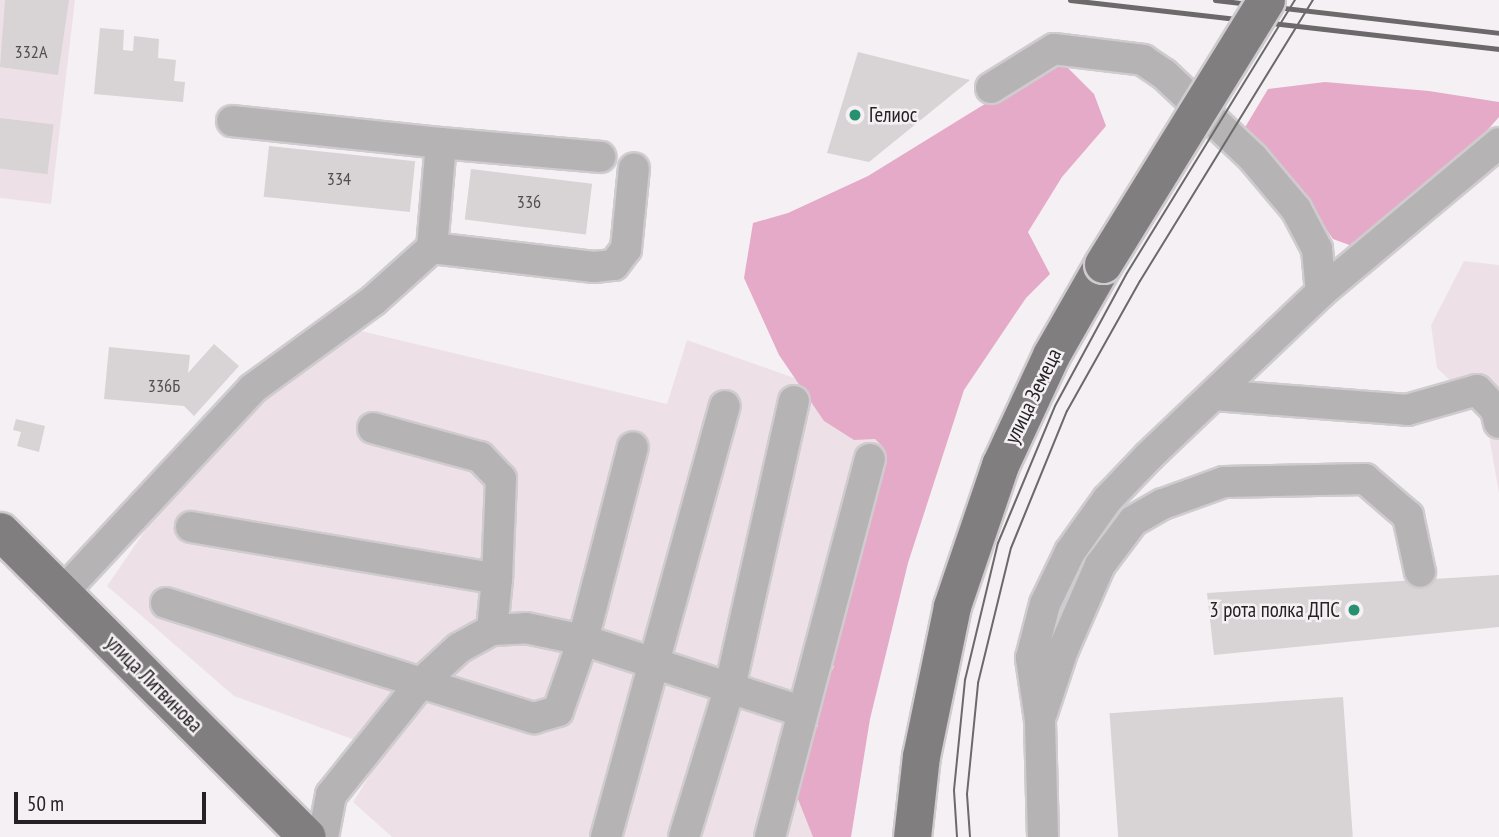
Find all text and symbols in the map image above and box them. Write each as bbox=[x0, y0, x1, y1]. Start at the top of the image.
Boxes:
house number: 332А bbox=[15, 41, 47, 63]
place label: Гелиос bbox=[869, 102, 917, 128]
marker: Гелиос bbox=[847, 107, 863, 123]
house number: 334 bbox=[327, 168, 351, 190]
house number: 336 bbox=[517, 191, 541, 213]
street label: улица Земеца bbox=[999, 344, 1067, 448]
house number: 336Б bbox=[148, 375, 180, 397]
place label: 3 рота полка ДПС bbox=[1209, 597, 1340, 623]
marker: 3 рота полка ДПС bbox=[1346, 602, 1362, 618]
street label: улица Литвинова bbox=[100, 630, 208, 738]
scale bar bbox=[18, 778, 210, 822]
text: 50 m bbox=[27, 790, 64, 817]

